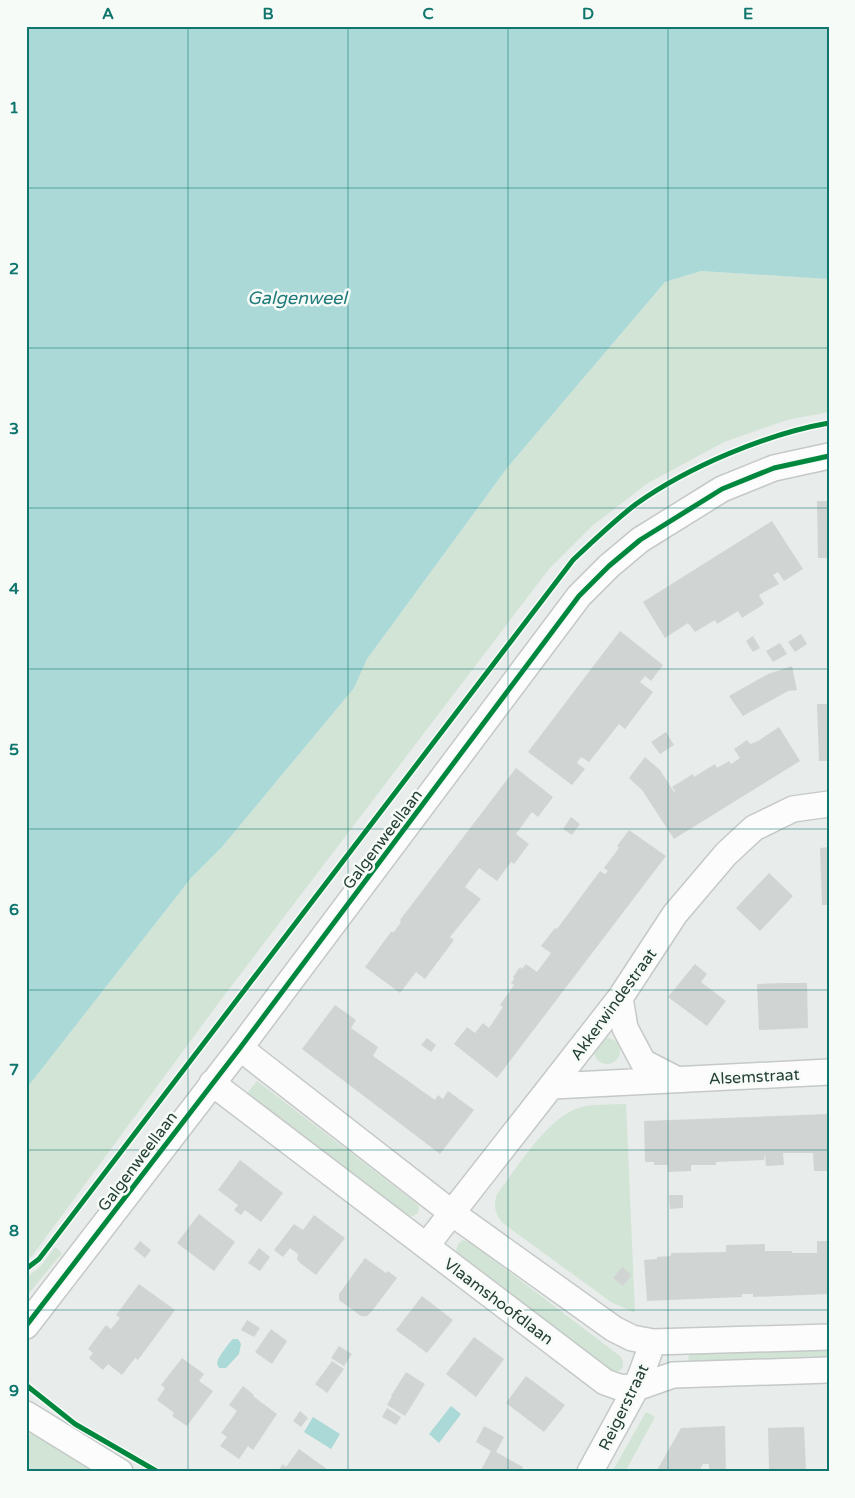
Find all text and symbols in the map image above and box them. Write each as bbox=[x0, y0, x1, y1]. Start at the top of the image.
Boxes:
text: A bbox=[102, 4, 114, 24]
text: B bbox=[262, 4, 274, 24]
text: C bbox=[422, 4, 434, 24]
text: D bbox=[582, 4, 594, 24]
text: E bbox=[743, 4, 753, 24]
text: 1 bbox=[9, 98, 19, 118]
text: 2 bbox=[9, 259, 19, 279]
water label: Galgenweel bbox=[247, 287, 349, 309]
text: 3 bbox=[9, 419, 19, 439]
text: 4 bbox=[9, 579, 19, 599]
text: 5 bbox=[9, 740, 19, 760]
street label: Galgenweellaan bbox=[339, 786, 427, 894]
text: 6 bbox=[9, 900, 19, 920]
street label: Akkerwindestraat bbox=[566, 945, 661, 1065]
text: 7 bbox=[9, 1060, 19, 1080]
street label: Alsemstraat bbox=[708, 1065, 800, 1089]
street label: Galgenweellaan bbox=[94, 1108, 182, 1216]
text: 8 bbox=[9, 1221, 19, 1241]
street label: Vlaamshoofdlaan bbox=[440, 1254, 557, 1349]
street label: Reigerstraat bbox=[594, 1361, 653, 1454]
text: 9 bbox=[9, 1381, 19, 1401]

